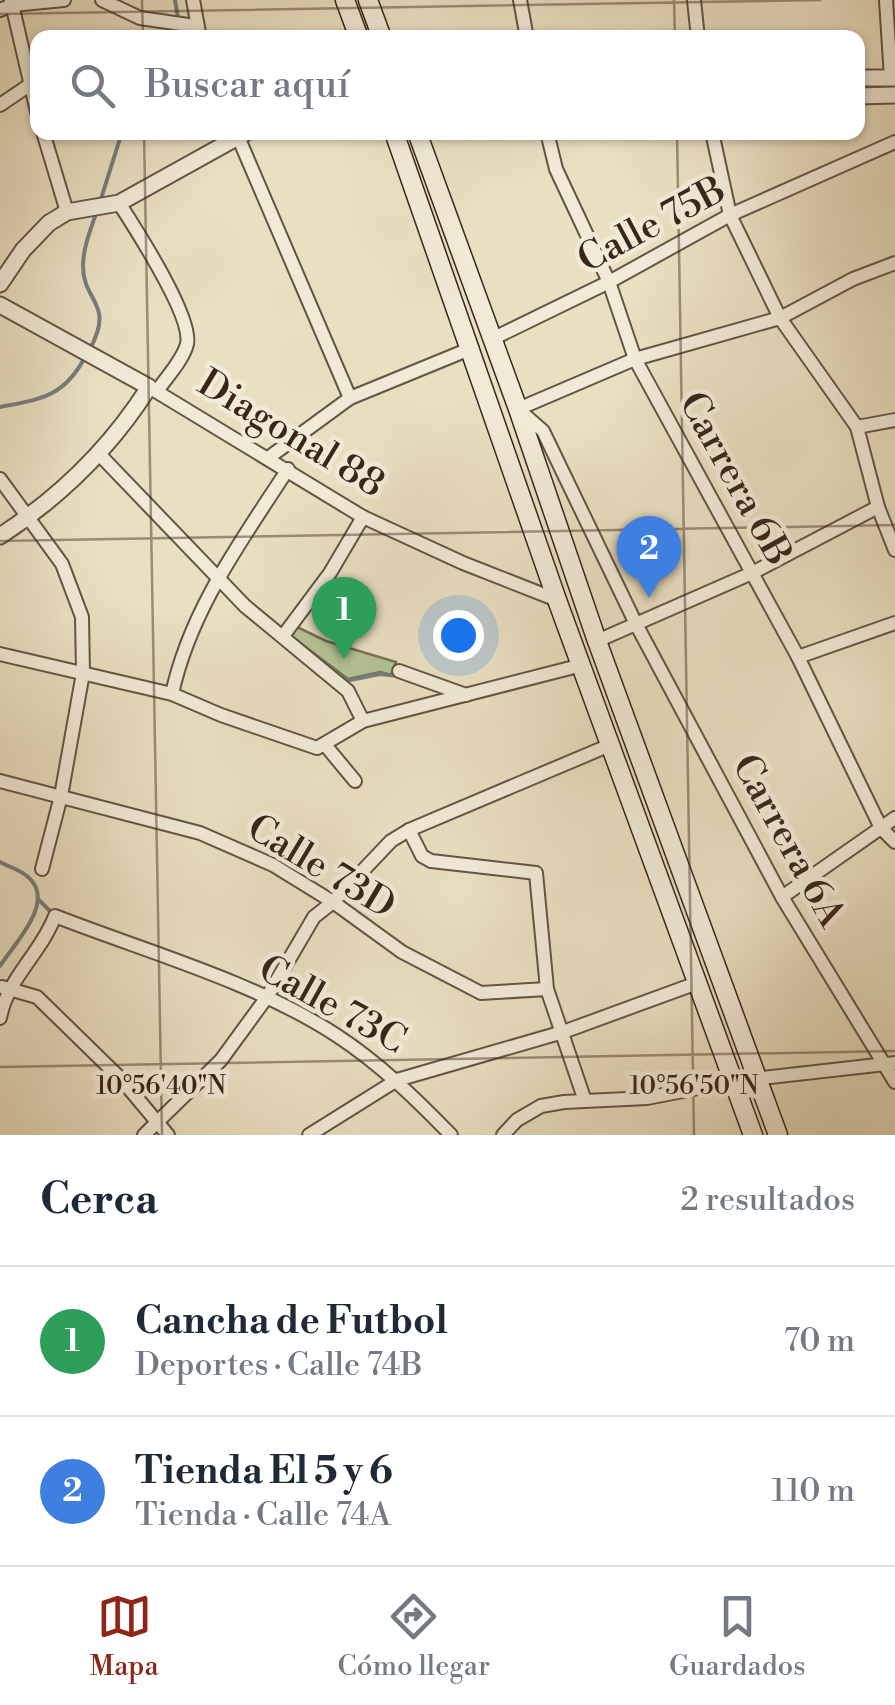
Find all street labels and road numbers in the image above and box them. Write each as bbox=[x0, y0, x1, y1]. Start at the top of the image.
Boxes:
street label: Calle 75B bbox=[570, 166, 734, 284]
street label: Diagonal 88 bbox=[189, 360, 393, 508]
street label: Carrera 6B bbox=[668, 384, 802, 574]
street label: Carrera 6A bbox=[721, 746, 855, 936]
street label: Calle 73D bbox=[239, 805, 403, 929]
street label: Calle 73C bbox=[250, 945, 414, 1065]

